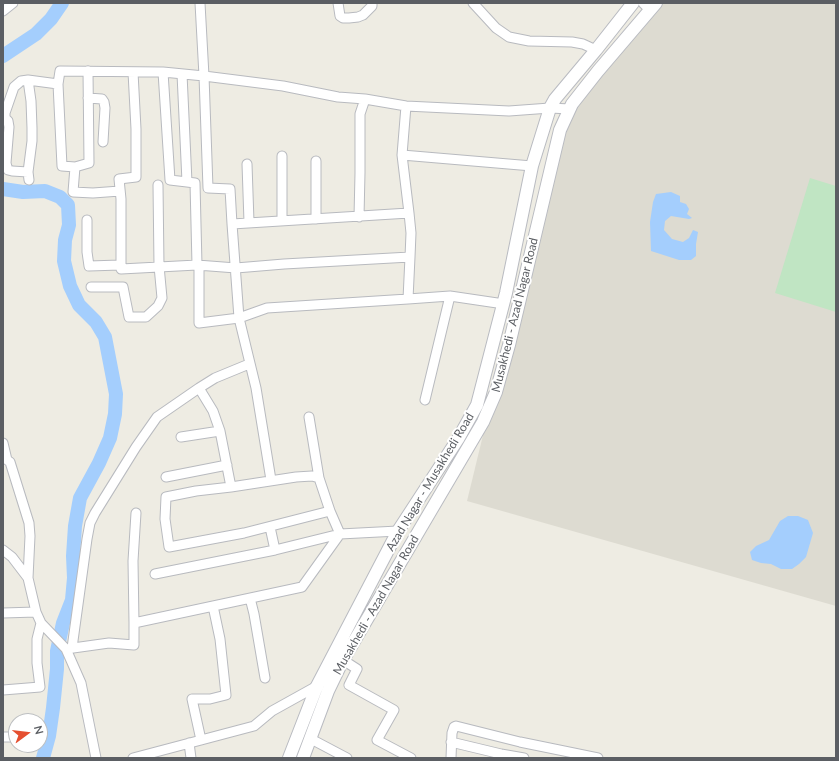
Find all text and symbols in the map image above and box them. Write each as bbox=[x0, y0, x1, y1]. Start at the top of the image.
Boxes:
street label: Musakhedi - Azad Nagar Road bbox=[489, 236, 541, 394]
street label: Azad Nagar - Musakhedi Road bbox=[383, 410, 477, 554]
street label: Musakhedi - Azad Nagar Road bbox=[330, 533, 422, 677]
north arrow bbox=[8, 713, 48, 753]
text: N bbox=[32, 724, 46, 736]

